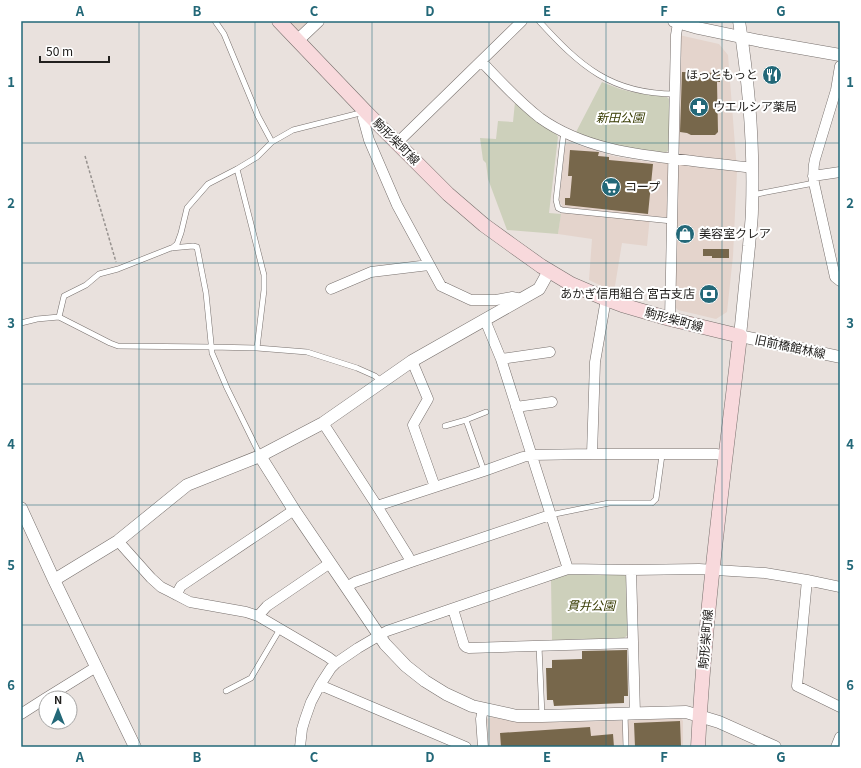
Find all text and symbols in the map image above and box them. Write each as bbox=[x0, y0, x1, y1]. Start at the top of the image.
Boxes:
text: A bbox=[75, 1, 85, 20]
text: B bbox=[193, 1, 202, 20]
text: C bbox=[310, 1, 319, 20]
text: D bbox=[425, 1, 435, 20]
text: E bbox=[543, 1, 551, 20]
text: F bbox=[660, 1, 668, 20]
text: G bbox=[776, 1, 786, 20]
scale bar bbox=[40, 38, 109, 64]
text: 50 m bbox=[46, 42, 73, 59]
restaurant icon: ほっともっと bbox=[761, 64, 783, 86]
place label: ほっともっと bbox=[686, 65, 758, 82]
text: 1 bbox=[7, 72, 15, 91]
text: 1 bbox=[846, 72, 854, 91]
pharmacy icon: ウエルシア薬局 bbox=[688, 96, 710, 118]
place label: ウエルシア薬局 bbox=[713, 97, 797, 114]
park label: 新田公園 bbox=[596, 108, 646, 125]
street label: 駒形柴町線 bbox=[370, 114, 424, 168]
supermarket icon: コープ bbox=[600, 176, 622, 198]
place label: コープ bbox=[625, 177, 660, 194]
text: 2 bbox=[7, 193, 15, 212]
text: 2 bbox=[846, 193, 854, 212]
shop icon: 美容室クレア bbox=[674, 223, 696, 245]
place label: 美容室クレア bbox=[699, 224, 771, 241]
bank icon: あかぎ信用組合 宮古支店 bbox=[698, 283, 720, 305]
place label: あかぎ信用組合 宮古支店 bbox=[560, 284, 695, 301]
street label: 駒形柴町線 bbox=[643, 303, 706, 335]
text: 3 bbox=[7, 313, 15, 332]
text: 3 bbox=[846, 313, 854, 332]
street label: 旧前橋館林線 bbox=[753, 330, 827, 361]
text: 4 bbox=[7, 434, 15, 453]
text: 4 bbox=[846, 434, 854, 453]
text: 5 bbox=[7, 555, 15, 574]
text: 5 bbox=[846, 555, 854, 574]
park label: 貫井公園 bbox=[567, 596, 617, 613]
street label: 駒形柴町線 bbox=[693, 608, 716, 670]
text: 6 bbox=[7, 675, 15, 694]
text: 6 bbox=[846, 675, 854, 694]
north arrow bbox=[38, 690, 78, 730]
text: N bbox=[54, 691, 62, 707]
text: A bbox=[75, 747, 85, 766]
text: B bbox=[193, 747, 202, 766]
text: C bbox=[310, 747, 319, 766]
text: D bbox=[425, 747, 435, 766]
text: E bbox=[543, 747, 551, 766]
text: F bbox=[660, 747, 668, 766]
text: G bbox=[776, 747, 786, 766]

